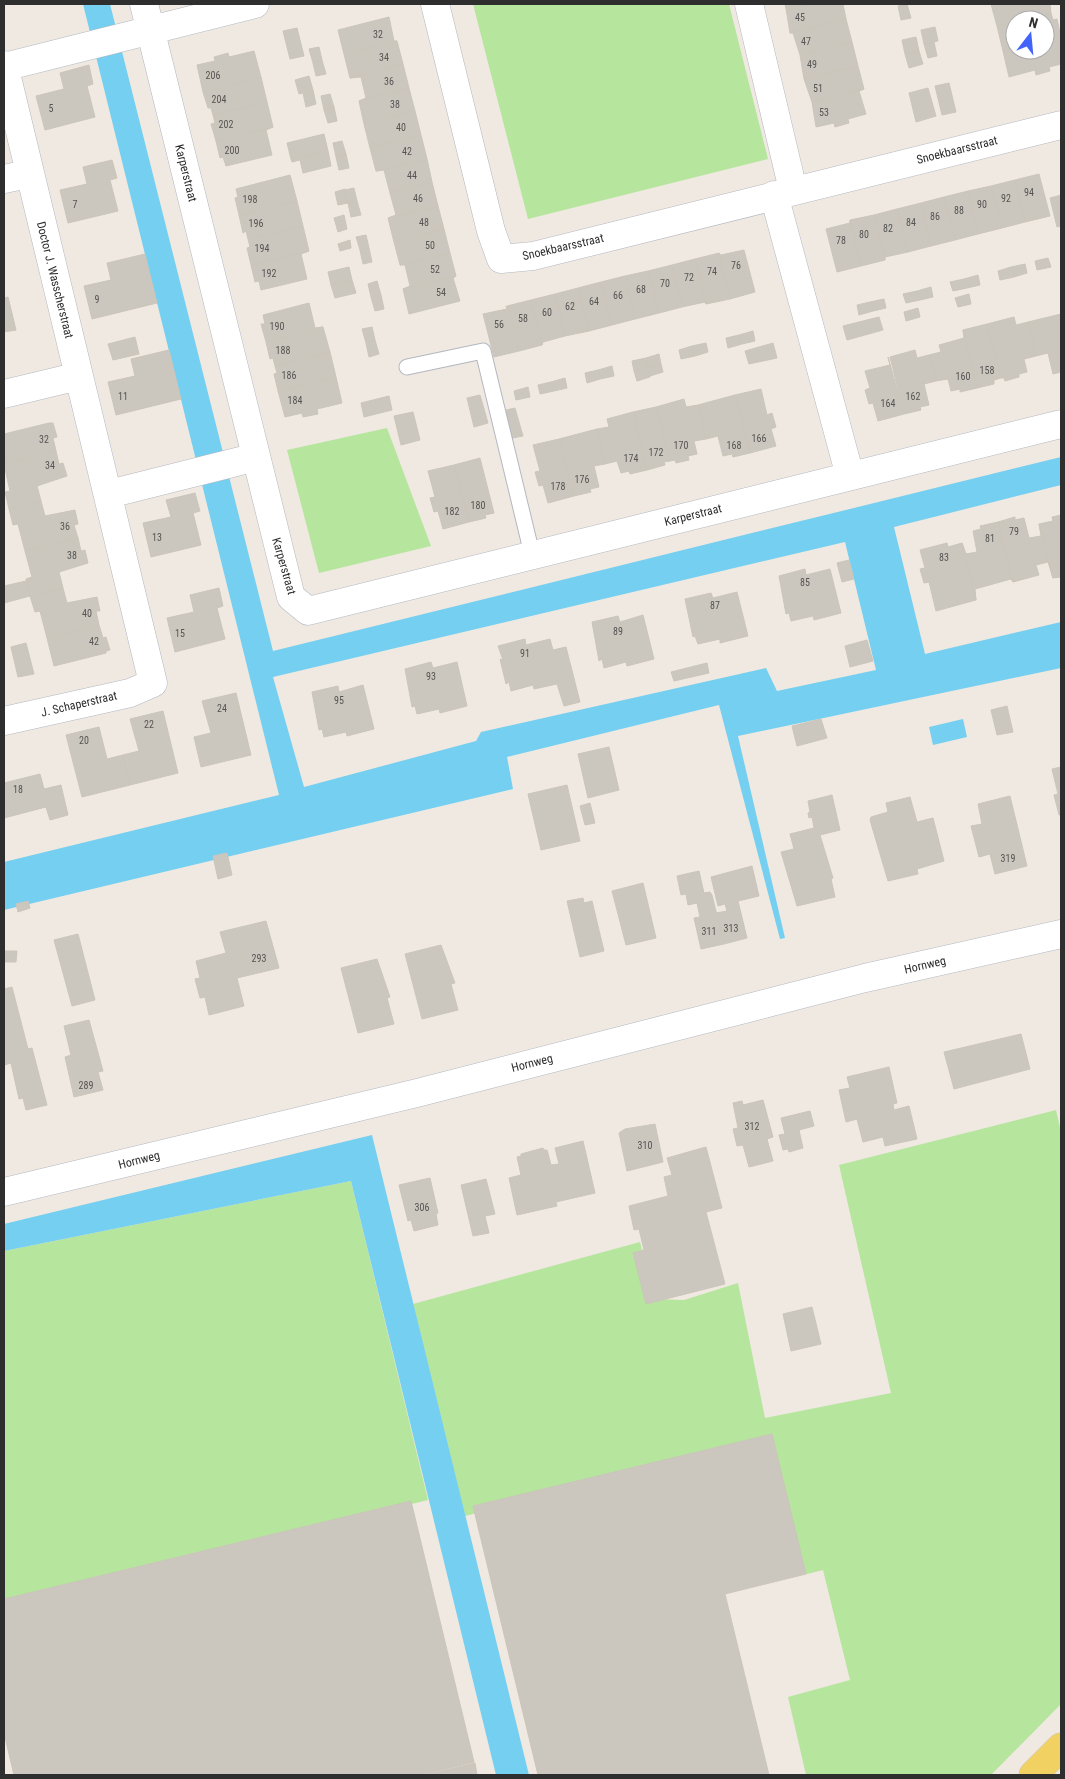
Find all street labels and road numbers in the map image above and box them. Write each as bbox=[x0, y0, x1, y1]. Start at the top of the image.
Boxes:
street label: Snoekbaarsstraat bbox=[915, 133, 999, 167]
street label: Karperstraat bbox=[172, 143, 200, 204]
street label: Doctor J. Wasscherstraat bbox=[34, 220, 76, 340]
street label: Snoekbaarsstraat bbox=[521, 231, 606, 263]
street label: Karperstraat bbox=[663, 501, 724, 529]
street label: Karperstraat bbox=[269, 536, 299, 597]
street label: J. Schaperstraat bbox=[40, 688, 119, 720]
street label: Hornweg bbox=[903, 953, 947, 977]
street label: Hornweg bbox=[510, 1051, 554, 1075]
street label: Hornweg bbox=[117, 1148, 161, 1172]

